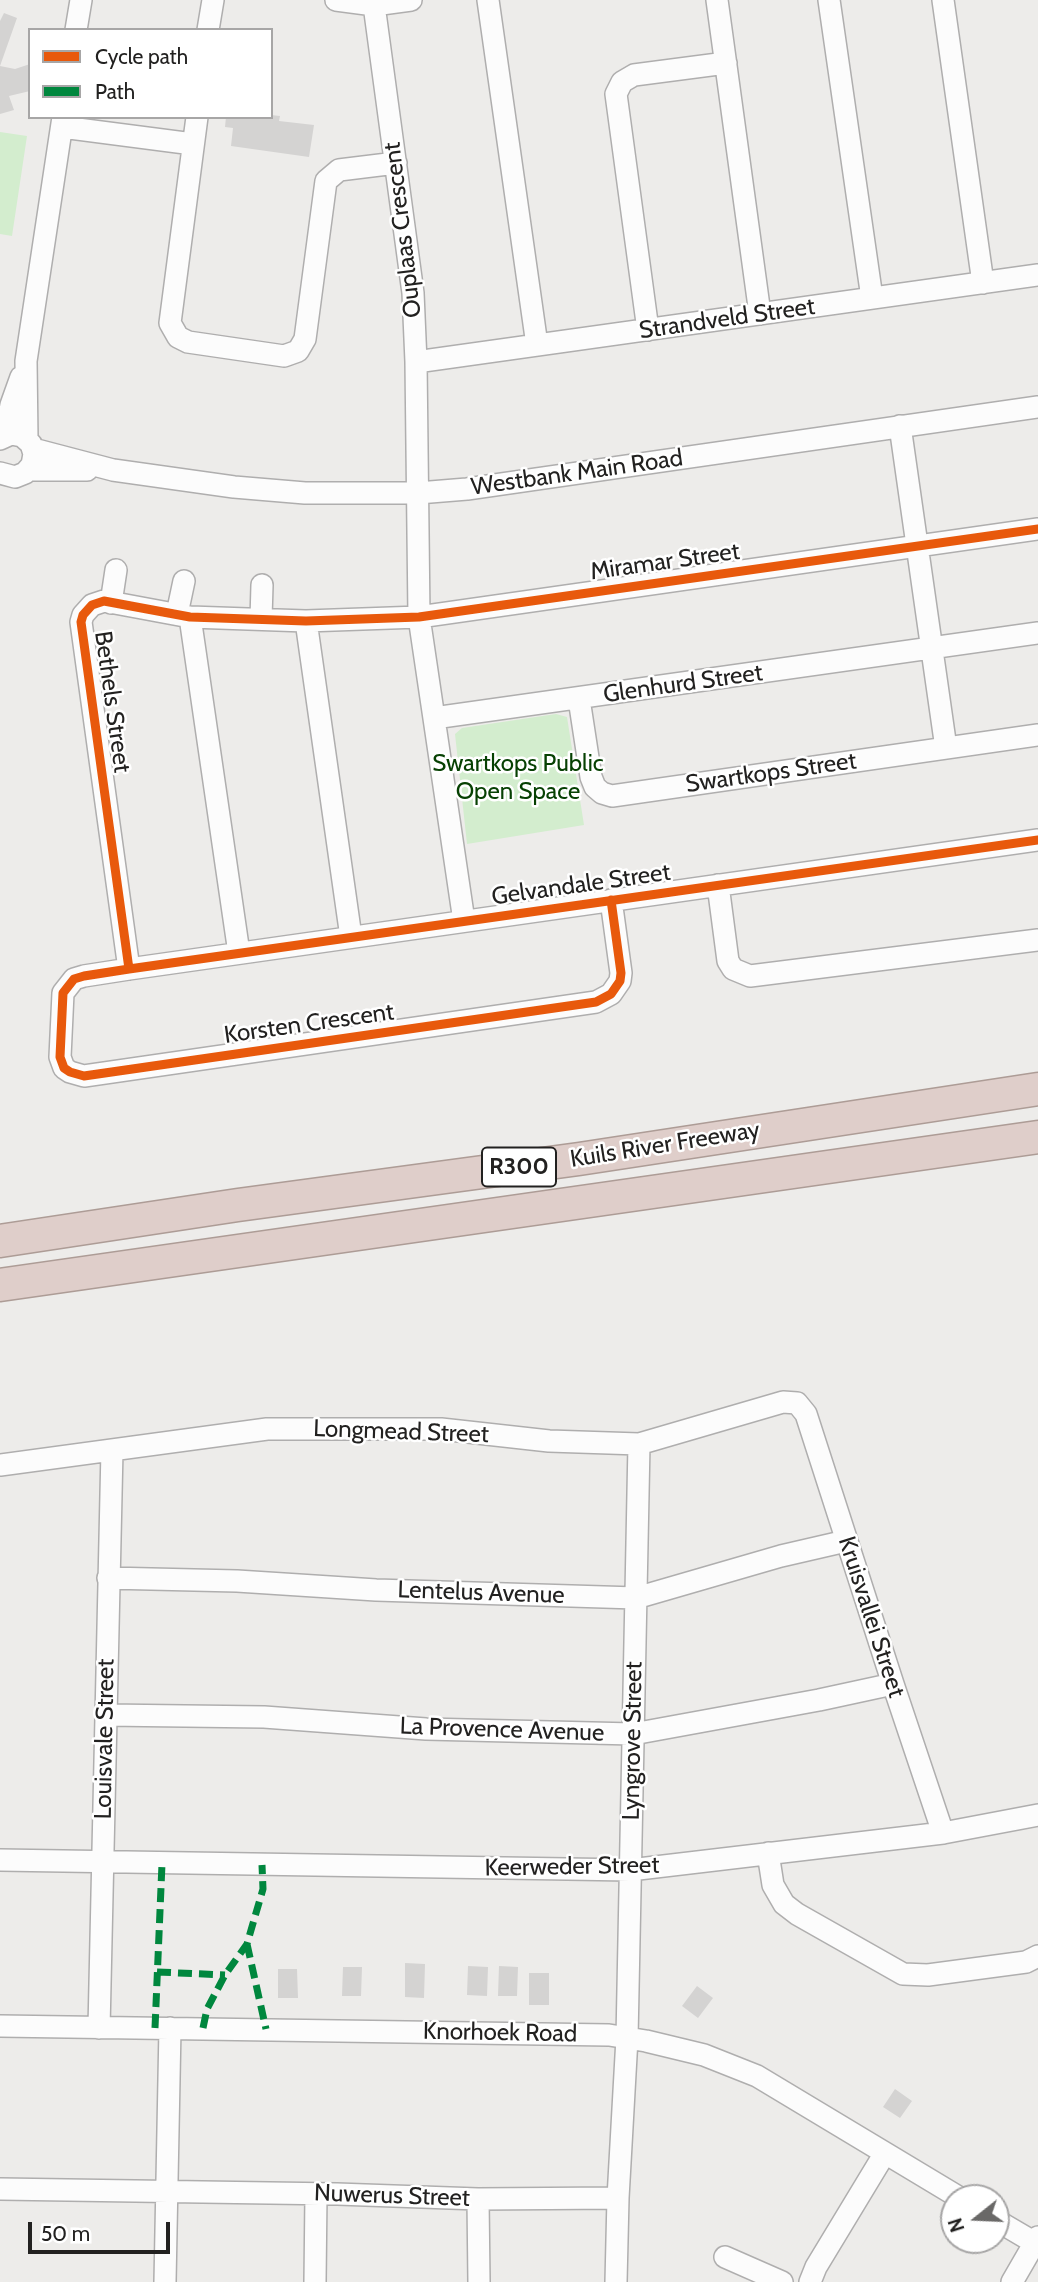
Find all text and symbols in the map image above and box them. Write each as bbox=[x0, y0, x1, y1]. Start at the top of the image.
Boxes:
legend bbox=[28, 28, 273, 119]
text: Cycle path bbox=[95, 44, 188, 69]
text: Path bbox=[95, 79, 135, 104]
street label: Ouplaas Crescent bbox=[378, 141, 428, 319]
street label: Strandveld Street bbox=[637, 292, 817, 346]
street label: Westbank Main Road bbox=[469, 444, 685, 502]
street label: Miramar Street bbox=[588, 537, 742, 587]
street label: Bethels Street bbox=[88, 629, 136, 775]
street label: Glenhurd Street bbox=[602, 659, 764, 709]
street label: Swartkops Street bbox=[684, 747, 858, 799]
park label: Swartkops Public Open Space bbox=[432, 750, 604, 806]
street label: Gelvandale Street bbox=[490, 858, 672, 912]
street label: Korsten Crescent bbox=[222, 998, 396, 1050]
street label: Kuils River Freeway bbox=[568, 1116, 762, 1174]
road number: R300 bbox=[482, 1148, 556, 1186]
street label: Longmead Street bbox=[313, 1415, 489, 1449]
street label: Kruisvallei Street bbox=[831, 1533, 911, 1701]
street label: Lentelus Avenue bbox=[397, 1576, 565, 1610]
street label: Louisvale Street bbox=[89, 1658, 121, 1820]
street label: Lyngrove Street bbox=[617, 1661, 649, 1821]
street label: La Provence Avenue bbox=[399, 1712, 605, 1748]
street label: Keerweder Street bbox=[484, 1851, 660, 1883]
street label: Knorhoek Road bbox=[423, 2017, 577, 2049]
street label: Nuwerus Street bbox=[314, 2179, 470, 2213]
north arrow bbox=[940, 2184, 1010, 2254]
scale bar bbox=[32, 2208, 173, 2252]
text: N bbox=[943, 2215, 969, 2235]
text: 50 m bbox=[41, 2221, 90, 2246]

